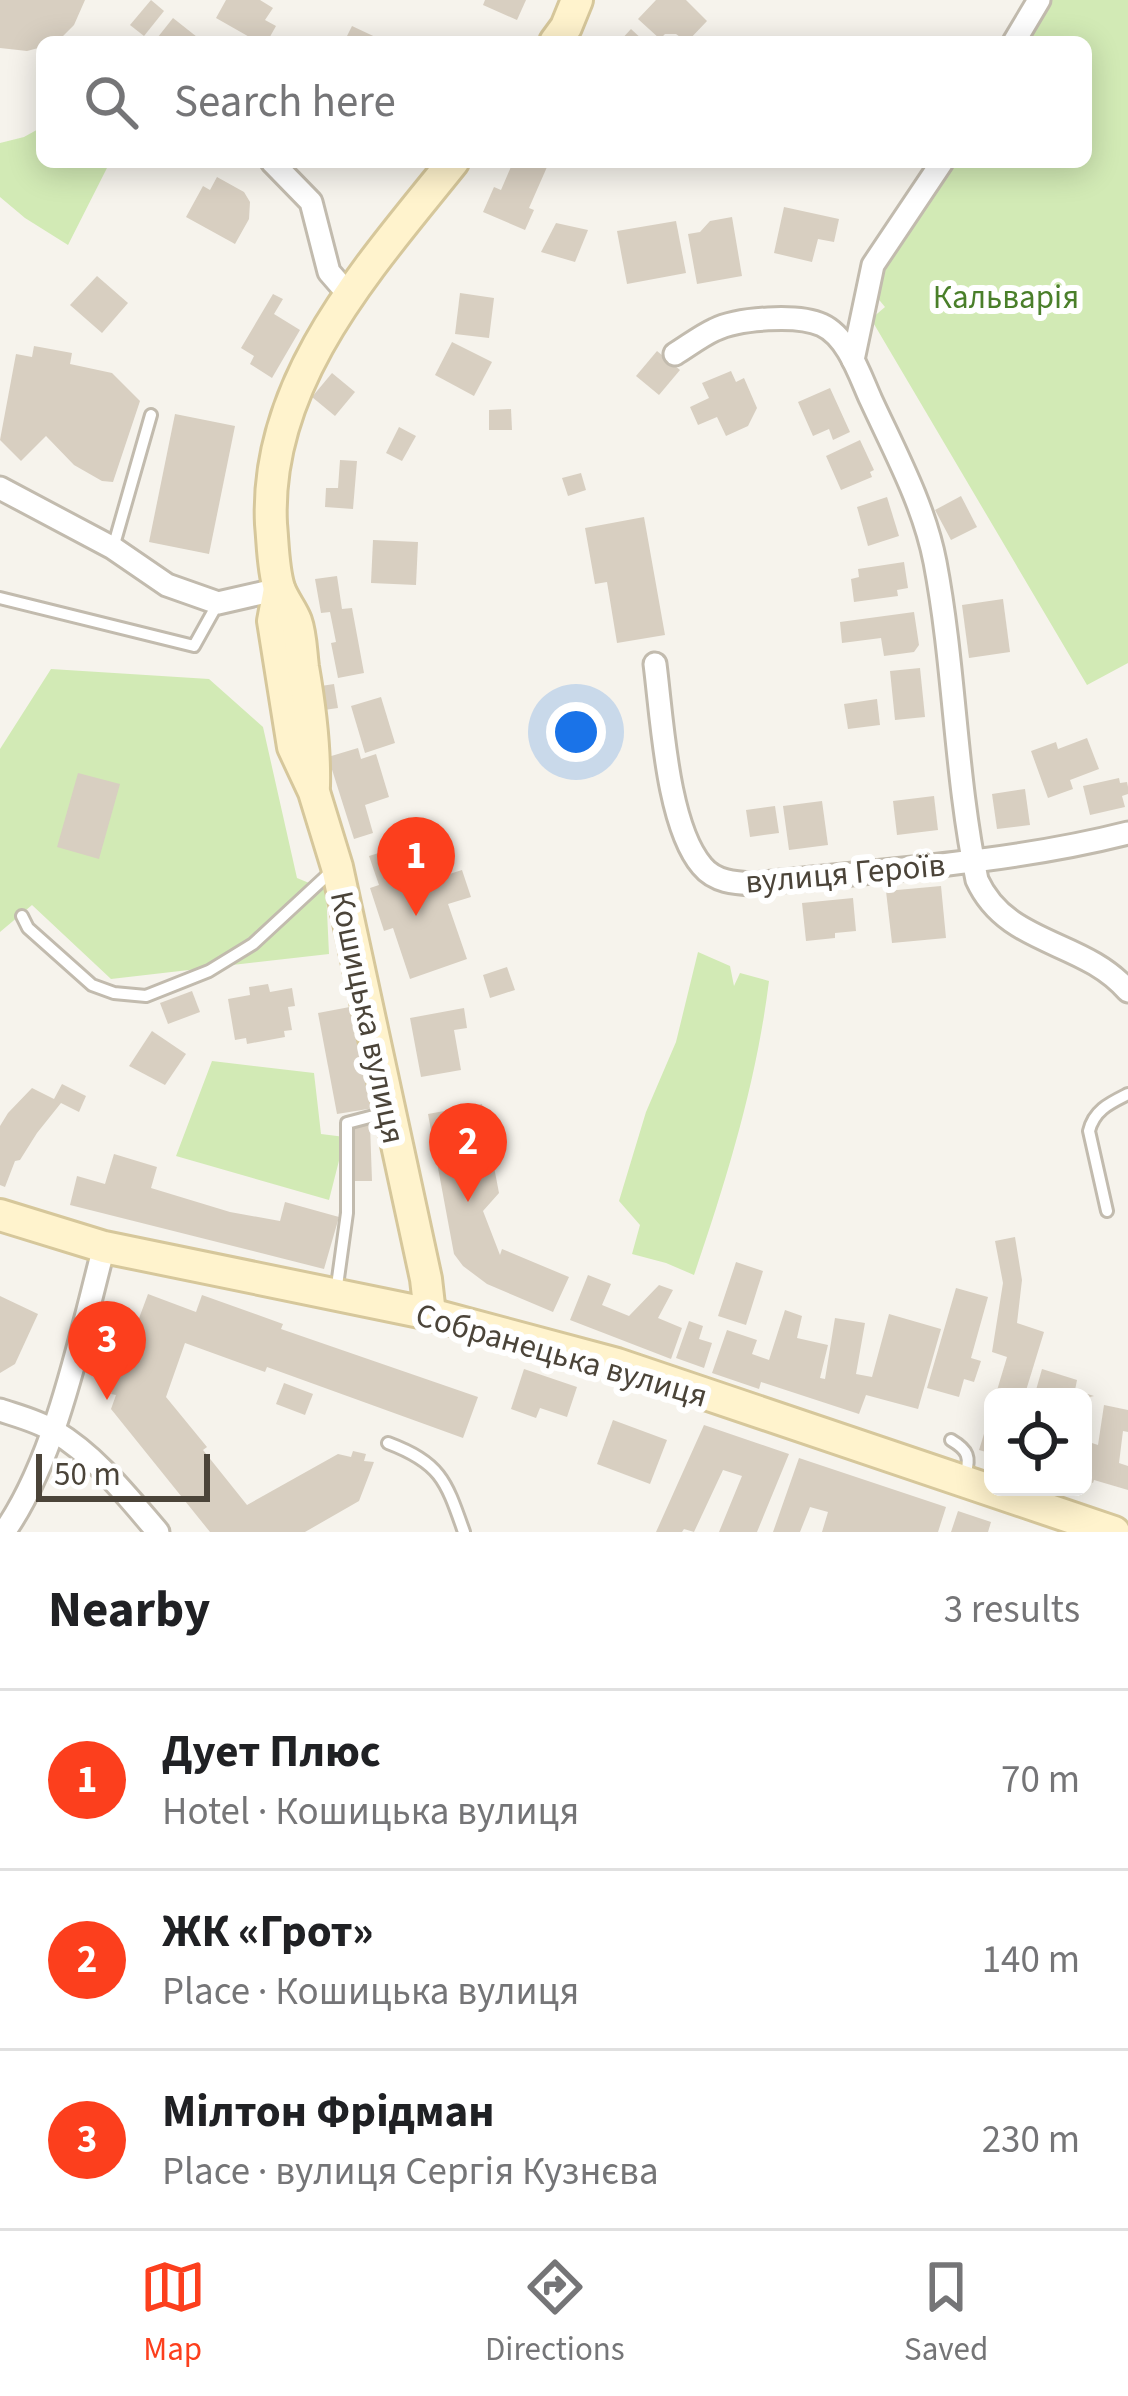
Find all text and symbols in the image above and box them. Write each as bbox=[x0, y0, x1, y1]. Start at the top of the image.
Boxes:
search box bbox=[36, 36, 1092, 168]
icon: search bbox=[78, 69, 144, 135]
text: Search here bbox=[174, 70, 396, 134]
park label: Кальварія bbox=[933, 274, 1079, 321]
your location bbox=[546, 702, 606, 762]
pin: 1 bbox=[377, 817, 455, 916]
street label: вулиця Героїв bbox=[743, 841, 947, 906]
street label: Кошицька вулиця bbox=[318, 887, 417, 1148]
pin: 2 bbox=[429, 1103, 507, 1202]
street label: Собранецька вулиця bbox=[410, 1291, 713, 1420]
pin: 3 bbox=[68, 1301, 146, 1400]
map controls bbox=[984, 1388, 1092, 1496]
button: locate bbox=[984, 1388, 1092, 1496]
scale bar bbox=[36, 1448, 210, 1501]
text: 50 m bbox=[54, 1451, 121, 1498]
text: Nearby bbox=[48, 1574, 210, 1646]
text: 3 results bbox=[944, 1582, 1080, 1638]
text: Дует Плюс bbox=[162, 1720, 381, 1784]
text: 1 bbox=[77, 1752, 97, 1808]
text: 70 m bbox=[1001, 1752, 1080, 1808]
text: Hotel · Кошицька вулиця bbox=[162, 1784, 579, 1840]
text: ЖК «Грот» bbox=[162, 1900, 374, 1964]
text: 2 bbox=[77, 1932, 97, 1988]
text: 140 m bbox=[982, 1932, 1080, 1988]
text: Place · Кошицька вулиця bbox=[162, 1964, 579, 2020]
text: Мілтон Фрідман bbox=[162, 2080, 494, 2144]
text: 3 bbox=[77, 2112, 97, 2168]
text: 230 m bbox=[982, 2112, 1080, 2168]
text: Place · вулиця Сергія Кузнєва bbox=[162, 2144, 659, 2200]
tab: Map bbox=[140, 2254, 206, 2373]
tab: Directions bbox=[485, 2254, 625, 2373]
tab: Saved bbox=[904, 2254, 988, 2373]

